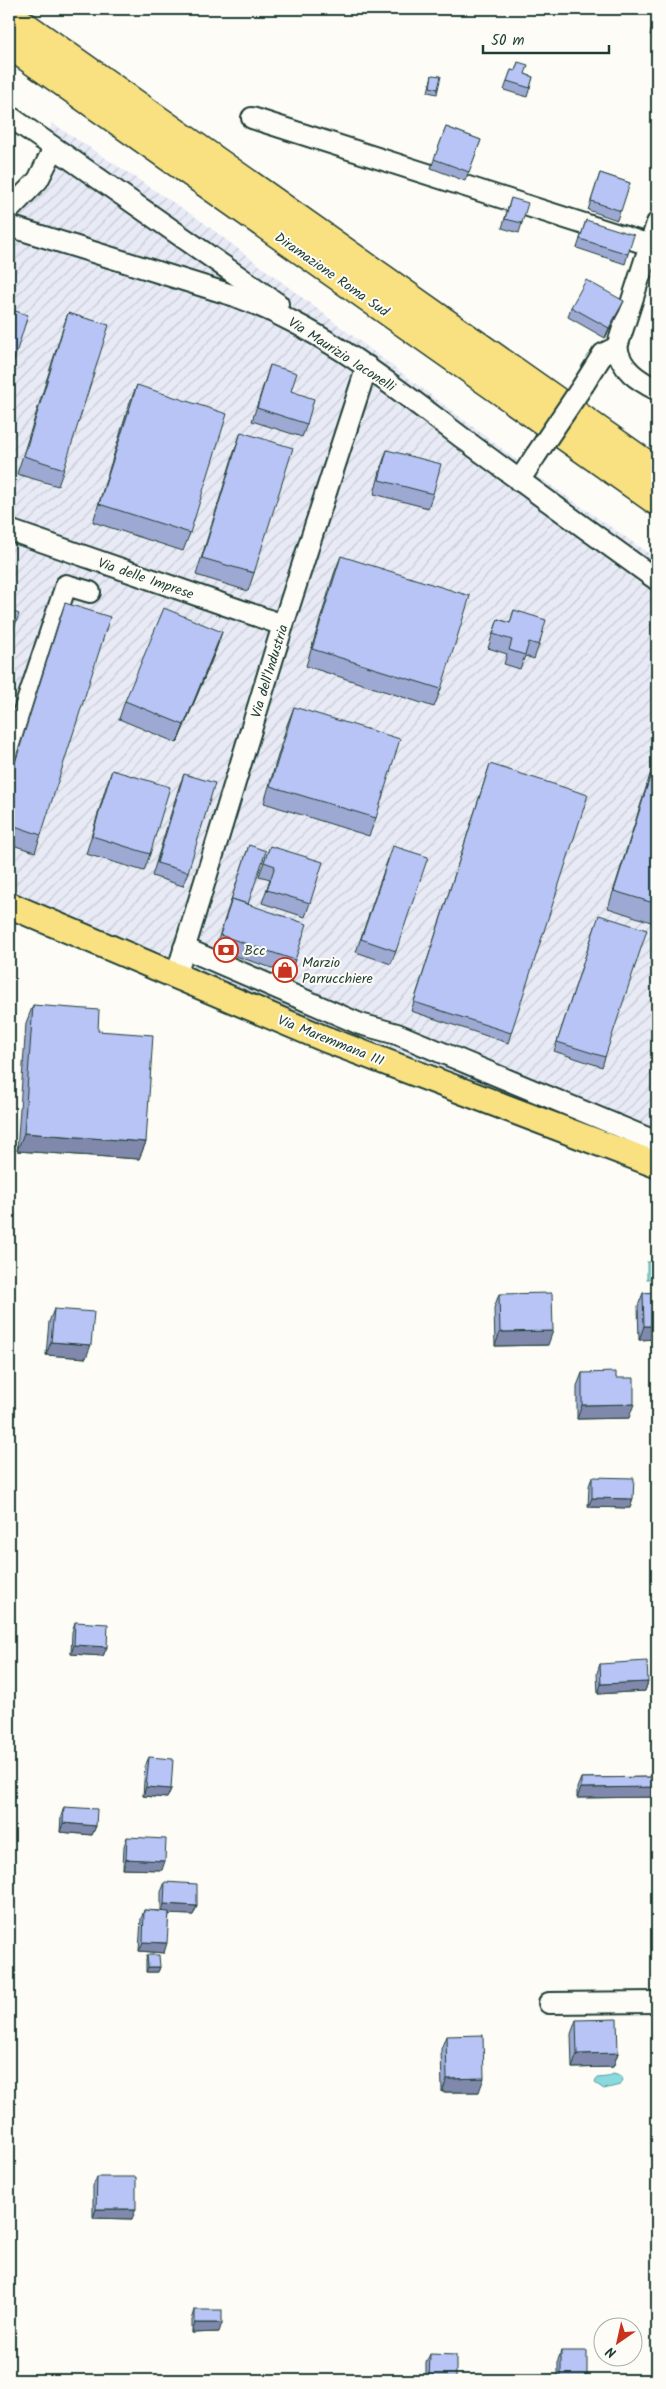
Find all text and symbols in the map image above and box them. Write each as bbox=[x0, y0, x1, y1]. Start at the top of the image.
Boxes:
scale bar bbox=[483, 22, 610, 54]
text: 50 m bbox=[491, 29, 525, 53]
street label: Diramazione Roma Sud bbox=[270, 227, 394, 323]
street label: Via Maurizio Iaconelli bbox=[283, 312, 400, 398]
street label: Via delle Imprese bbox=[95, 552, 197, 606]
street label: Via dell'Industria bbox=[245, 622, 295, 721]
bank icon: Bcc bbox=[213, 937, 239, 963]
place label: Bcc bbox=[244, 940, 265, 962]
place label: Marzio Parrucchiere bbox=[302, 952, 373, 990]
shop icon: Marzio Parrucchiere bbox=[272, 957, 298, 983]
street label: Via Maremmana III bbox=[274, 1010, 387, 1072]
north arrow bbox=[594, 2316, 644, 2366]
text: N bbox=[601, 2340, 621, 2364]

